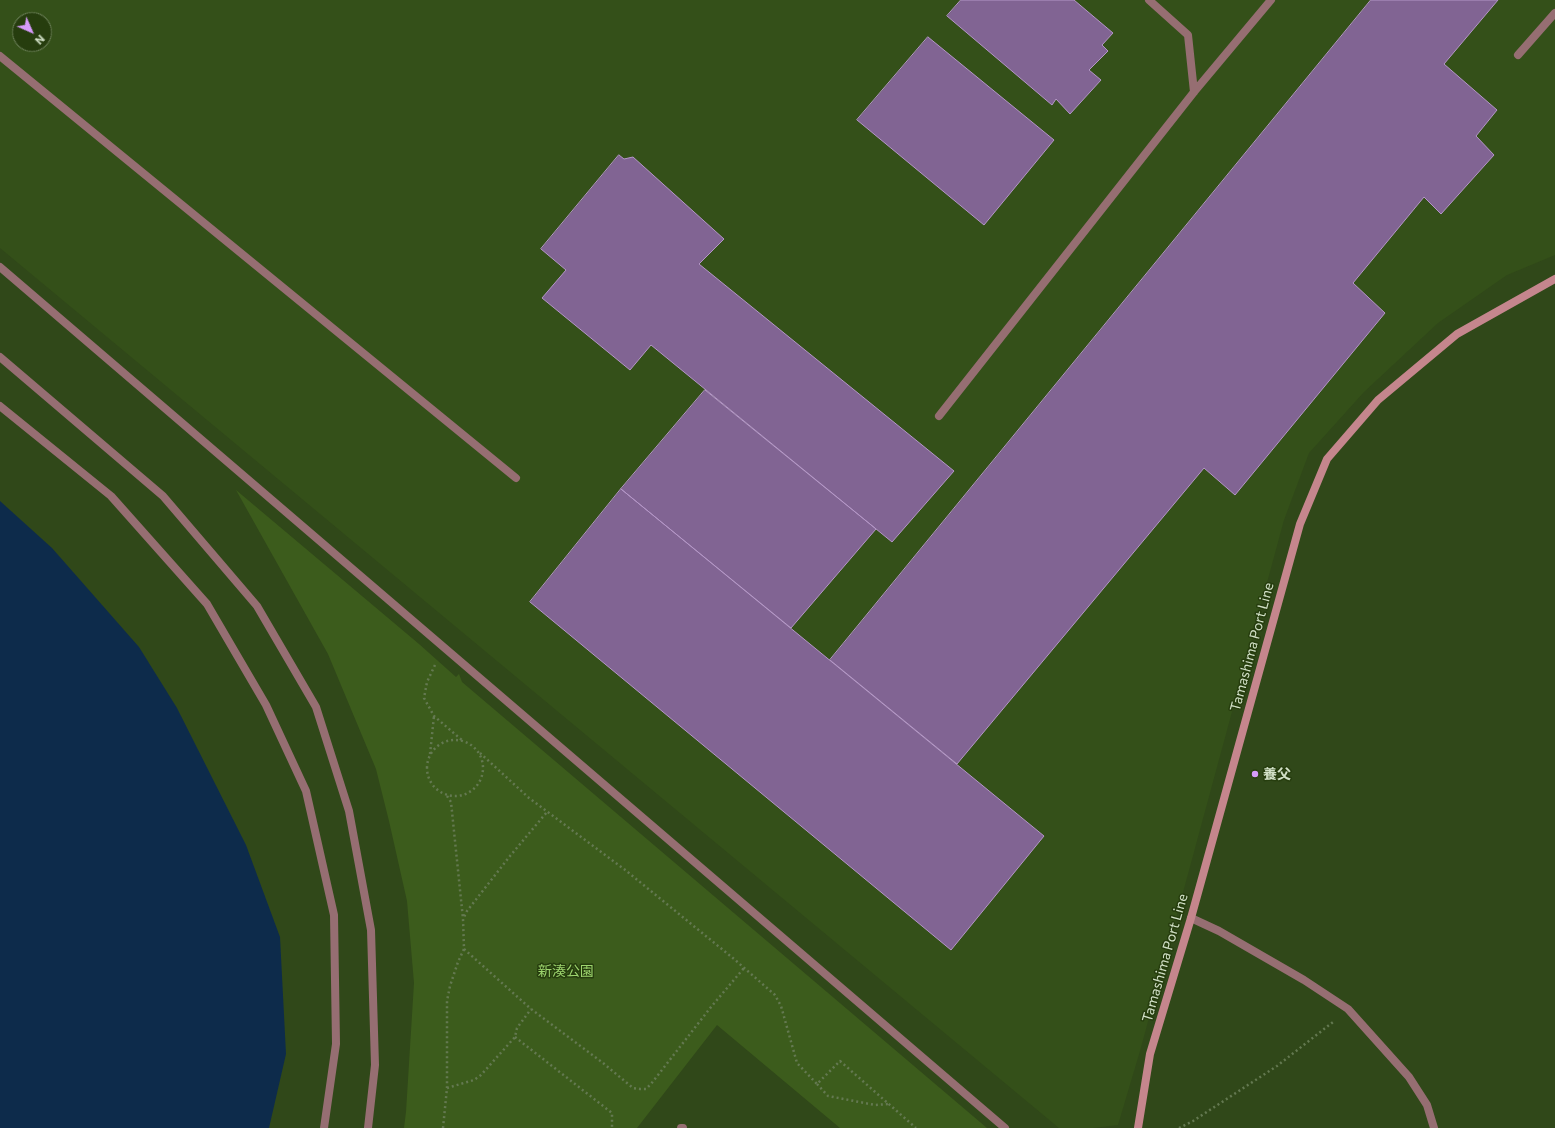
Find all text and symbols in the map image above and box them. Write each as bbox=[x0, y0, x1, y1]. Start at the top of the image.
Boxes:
north arrow bbox=[12, 12, 52, 52]
text: N bbox=[33, 33, 48, 48]
street label: Tamashima Port Line bbox=[1227, 581, 1277, 713]
place label: 養父 bbox=[1263, 766, 1291, 782]
marker: 養父 bbox=[1250, 769, 1260, 779]
street label: Tamashima Port Line bbox=[1139, 892, 1191, 1024]
park label: 新湊公園 bbox=[538, 963, 594, 979]

